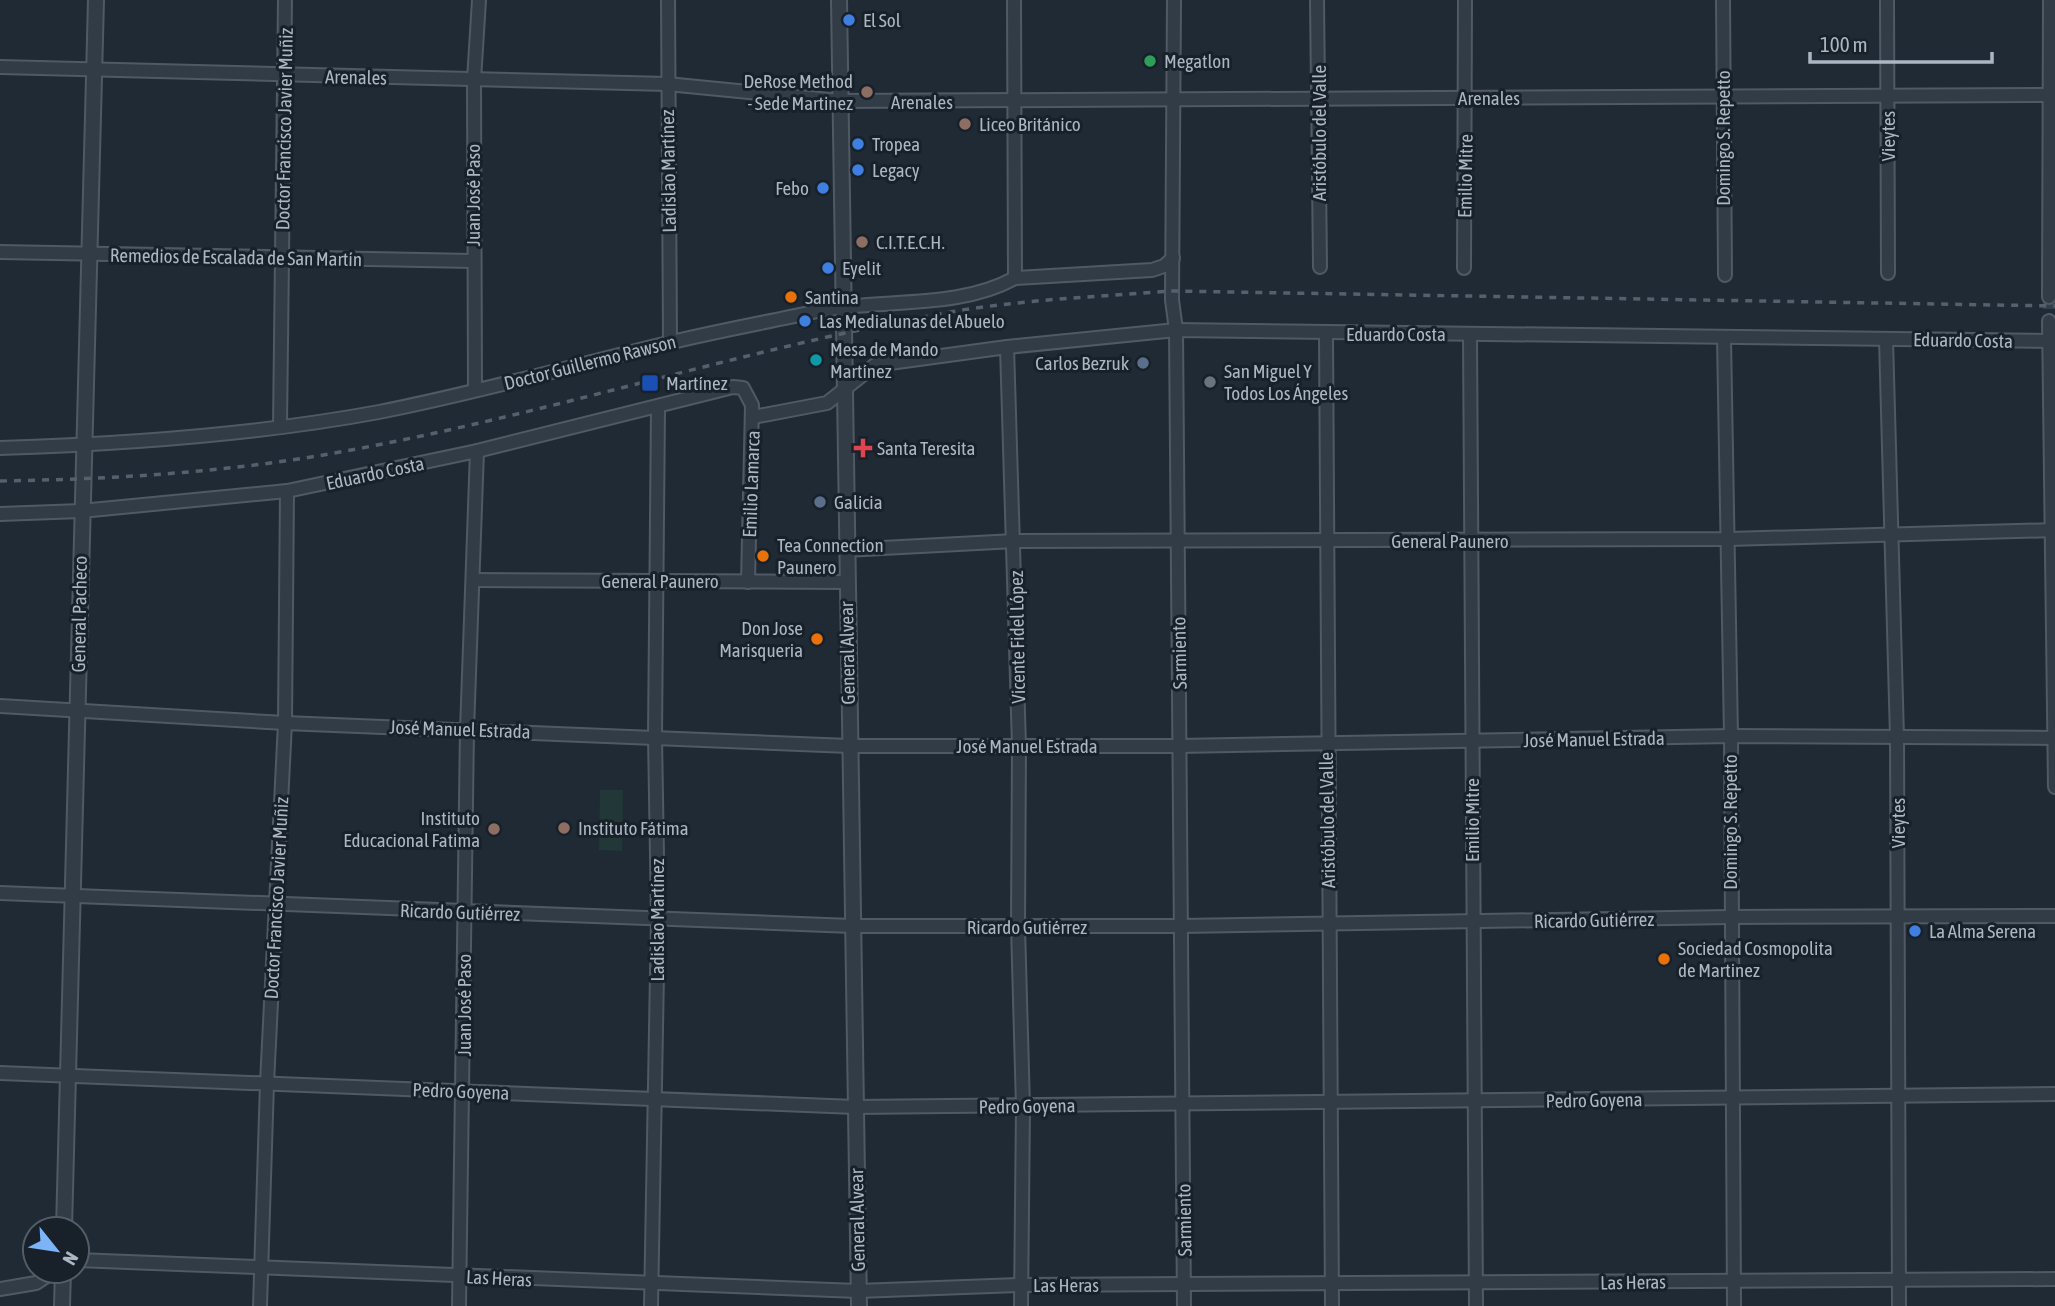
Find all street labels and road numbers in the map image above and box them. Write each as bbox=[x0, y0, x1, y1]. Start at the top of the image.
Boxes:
street label: Doctor Francisco Javier Muñiz bbox=[271, 27, 297, 230]
street label: Arenales bbox=[325, 65, 387, 89]
street label: Aristóbulo del Valle bbox=[1308, 65, 1330, 201]
street label: Domingo S. Repetto bbox=[1712, 70, 1734, 206]
street label: Arenales bbox=[1458, 87, 1520, 109]
street label: Arenales bbox=[891, 91, 953, 113]
street label: Ladislao Martínez bbox=[656, 109, 680, 233]
street label: Vieytes bbox=[1877, 110, 1899, 161]
street label: Emilio Mitre bbox=[1453, 134, 1477, 218]
street label: Juan José Paso bbox=[462, 144, 484, 246]
street label: Remedios de Escalada de San Martín bbox=[110, 244, 362, 270]
street label: Eduardo Costa bbox=[1346, 323, 1446, 345]
street label: Eduardo Costa bbox=[1913, 328, 2013, 352]
street label: Doctor Guillermo Rawson bbox=[502, 330, 678, 394]
street label: Emilio Lamarca bbox=[738, 430, 764, 538]
street label: Eduardo Costa bbox=[324, 452, 426, 494]
street label: General Paunero bbox=[1391, 530, 1509, 552]
street label: General Pacheco bbox=[67, 555, 91, 673]
street label: General Paunero bbox=[601, 570, 719, 592]
street label: Vicente Fidel López bbox=[1005, 570, 1029, 704]
street label: General Alvear bbox=[835, 601, 859, 705]
street label: Sarmiento bbox=[1167, 616, 1191, 689]
street label: José Manuel Estrada bbox=[389, 716, 531, 742]
street label: José Manuel Estrada bbox=[1523, 727, 1665, 751]
street label: José Manuel Estrada bbox=[956, 735, 1098, 757]
street label: Aristóbulo del Valle bbox=[1315, 752, 1339, 888]
street label: Domingo S. Repetto bbox=[1719, 754, 1741, 890]
street label: Emilio Mitre bbox=[1461, 778, 1483, 862]
street label: Doctor Francisco Javier Muñiz bbox=[260, 796, 292, 1000]
street label: Vieytes bbox=[1887, 797, 1909, 848]
street label: Ladislao Martínez bbox=[646, 858, 668, 982]
street label: Ricardo Gutiérrez bbox=[400, 899, 521, 925]
street label: Ricardo Gutiérrez bbox=[1534, 908, 1654, 932]
street label: Ricardo Gutiérrez bbox=[967, 916, 1087, 938]
street label: Juan José Paso bbox=[453, 954, 475, 1056]
street label: Pedro Goyena bbox=[412, 1078, 510, 1104]
street label: Pedro Goyena bbox=[1545, 1088, 1643, 1112]
street label: Pedro Goyena bbox=[978, 1094, 1076, 1118]
street label: General Alvear bbox=[845, 1168, 869, 1272]
street label: Sarmiento bbox=[1172, 1183, 1196, 1256]
street label: Las Heras bbox=[466, 1265, 533, 1291]
street label: Las Heras bbox=[1600, 1270, 1666, 1294]
street label: Las Heras bbox=[1033, 1274, 1099, 1296]

